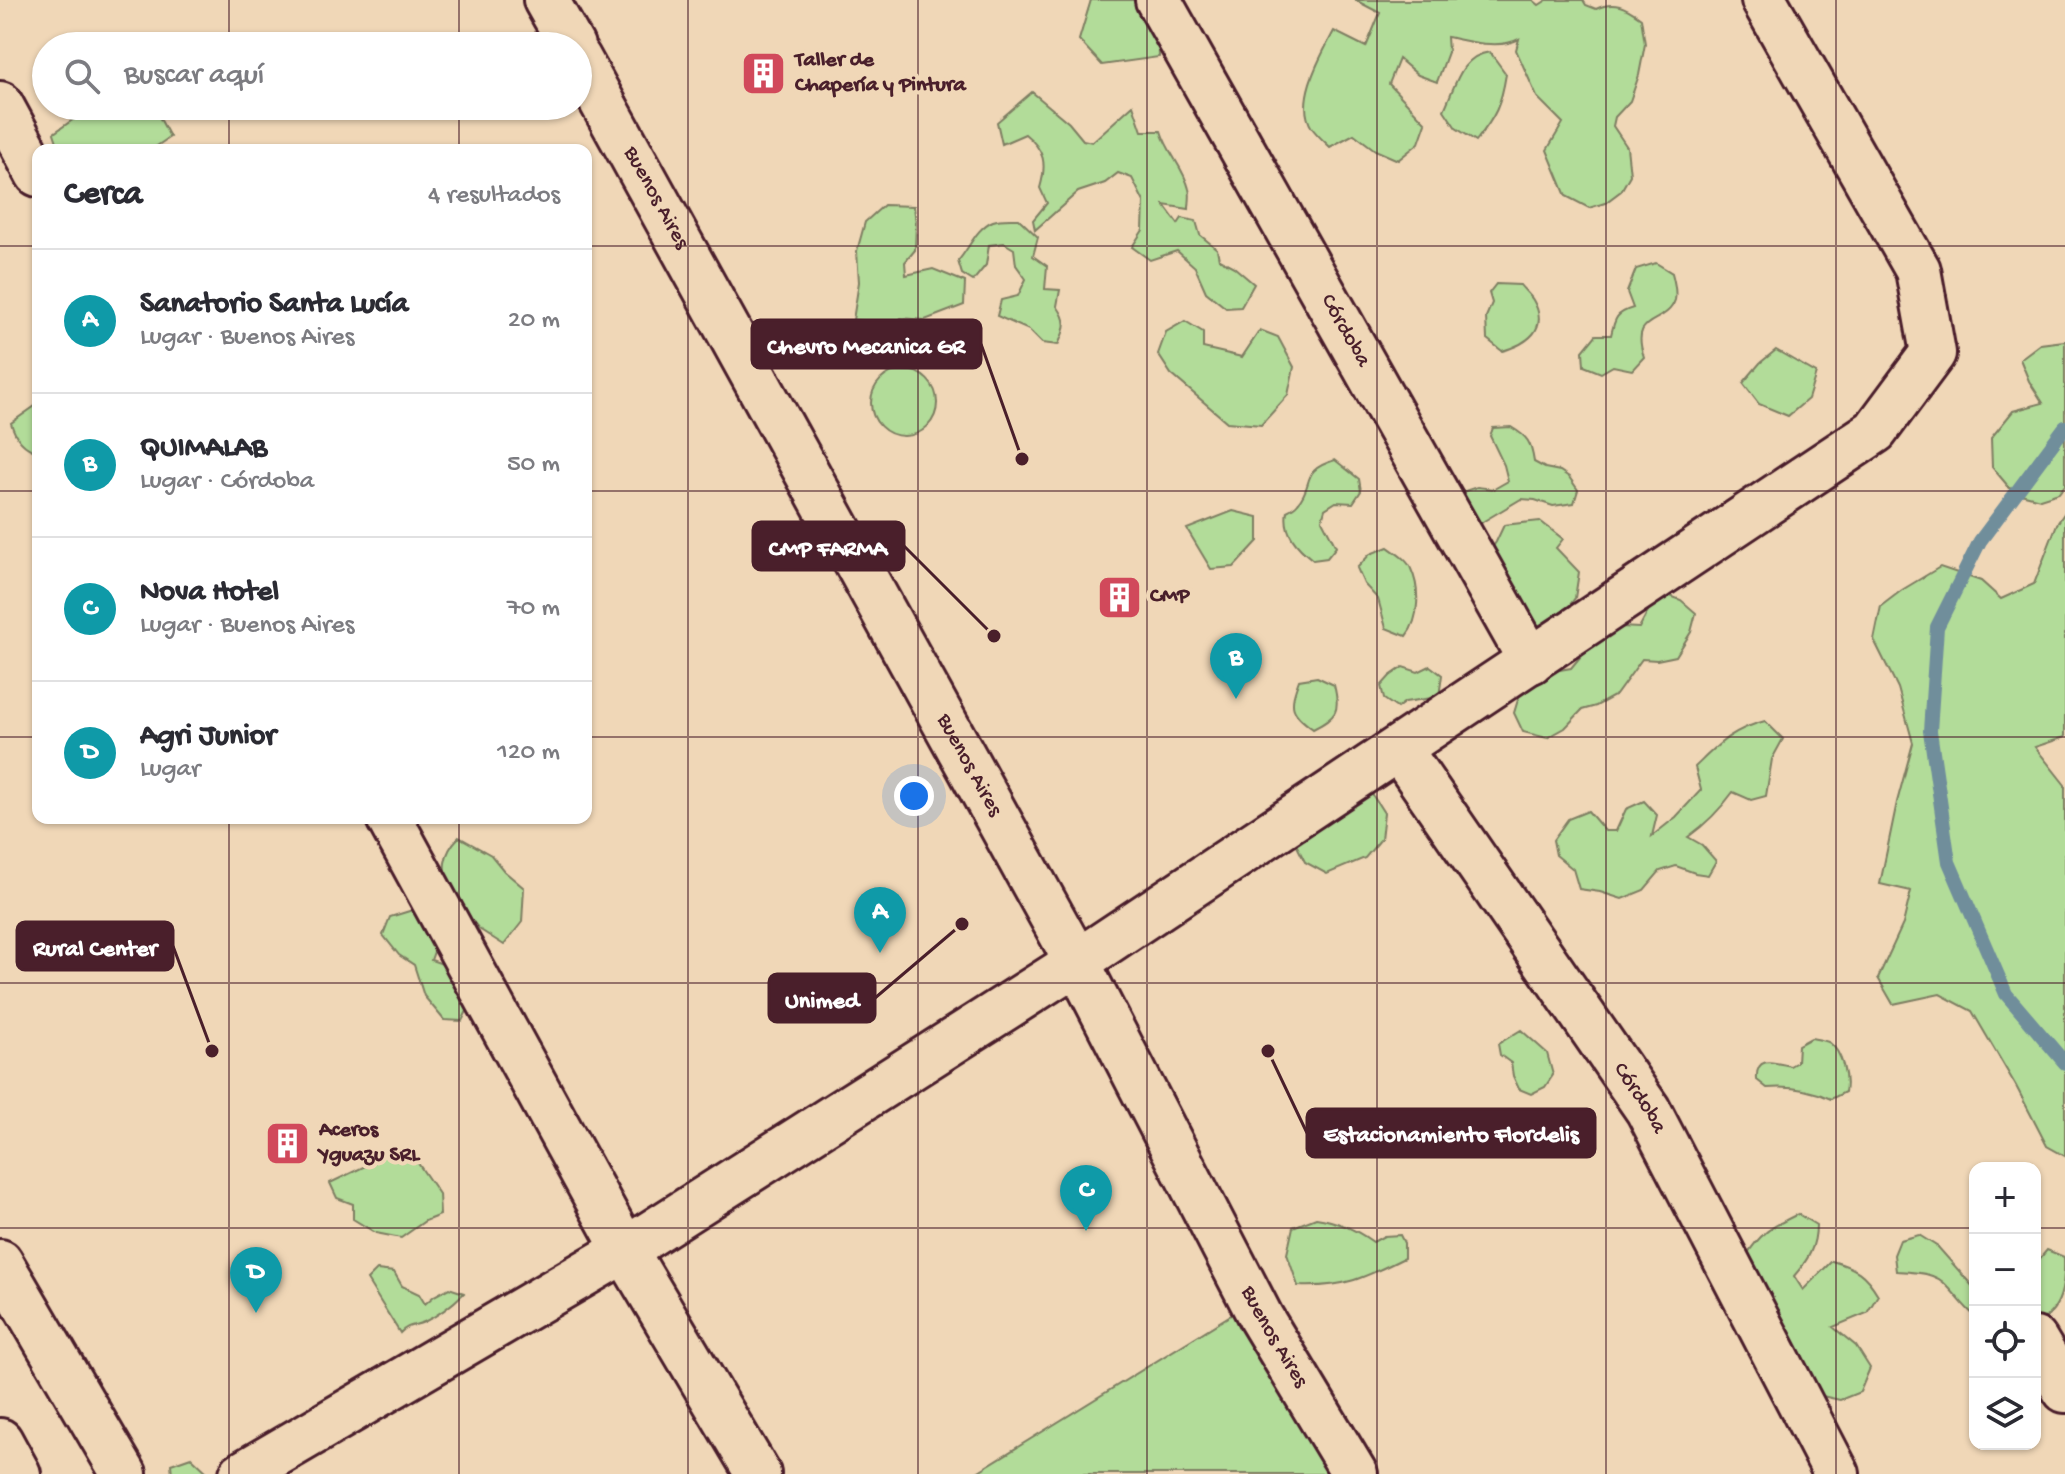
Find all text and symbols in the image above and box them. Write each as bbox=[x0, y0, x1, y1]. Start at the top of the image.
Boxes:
search box bbox=[32, 32, 592, 120]
place label: Taller de Chapería y Pintura bbox=[793, 48, 968, 99]
building icon: Taller de Chapería y Pintura bbox=[740, 50, 788, 98]
icon: search bbox=[60, 54, 104, 98]
text: Buscar aquí bbox=[124, 59, 264, 94]
street label: Buenos Aires bbox=[616, 141, 694, 255]
text: Cerca bbox=[64, 176, 142, 216]
text: 4 resultados bbox=[428, 181, 560, 212]
text: Sanatorio Santa Lucía bbox=[140, 288, 408, 323]
street label: Córdoba bbox=[1314, 290, 1376, 373]
text: A bbox=[82, 306, 98, 337]
text: 20 m bbox=[508, 306, 560, 337]
callout: Chevro Mecanica GR bbox=[752, 320, 981, 368]
text: Lugar · Buenos Aires bbox=[140, 323, 354, 354]
text: Chevro Mecanica GR bbox=[767, 334, 966, 363]
text: QUIMALAB bbox=[140, 432, 267, 467]
text: B bbox=[83, 450, 97, 481]
text: 50 m bbox=[507, 450, 560, 481]
text: Lugar · Córdoba bbox=[140, 467, 314, 498]
callout: CMP FARMA bbox=[753, 522, 904, 570]
text: CMP FARMA bbox=[769, 536, 889, 565]
building icon: CMP bbox=[1095, 573, 1143, 621]
text: Nova Hotel bbox=[140, 576, 279, 611]
place label: CMP bbox=[1149, 584, 1190, 610]
text: C bbox=[83, 594, 97, 625]
text: 70 m bbox=[507, 594, 560, 625]
text: Lugar · Buenos Aires bbox=[140, 611, 354, 642]
pin: B bbox=[1210, 633, 1262, 699]
street label: Buenos Aires bbox=[929, 709, 1008, 822]
text: Agri Junior bbox=[140, 720, 276, 755]
text: D bbox=[82, 738, 98, 769]
text: 120 m bbox=[497, 738, 560, 769]
text: Lugar bbox=[140, 755, 200, 786]
your location bbox=[894, 776, 934, 816]
pin: A bbox=[854, 887, 906, 953]
callout: Rural Center bbox=[17, 922, 173, 970]
text: Rural Center bbox=[32, 936, 160, 965]
callout: Unimed bbox=[769, 974, 875, 1022]
text: Unimed bbox=[785, 988, 862, 1017]
street label: Córdoba bbox=[1607, 1058, 1671, 1139]
callout: Estacionamiento Flordelis bbox=[1307, 1109, 1595, 1157]
place label: Aceros Yguazu SRL bbox=[316, 1118, 421, 1169]
building icon: Aceros Yguazu SRL bbox=[264, 1120, 312, 1168]
text: Estacionamiento Flordelis bbox=[1323, 1122, 1580, 1151]
map controls bbox=[1969, 1162, 2041, 1450]
button: + bbox=[1969, 1162, 2041, 1234]
pin: C bbox=[1060, 1165, 1112, 1231]
button: − bbox=[1969, 1234, 2041, 1306]
pin: D bbox=[230, 1247, 282, 1313]
street label: Buenos Aires bbox=[1233, 1281, 1314, 1393]
button: locate bbox=[1969, 1306, 2041, 1378]
button: layers bbox=[1969, 1378, 2041, 1450]

